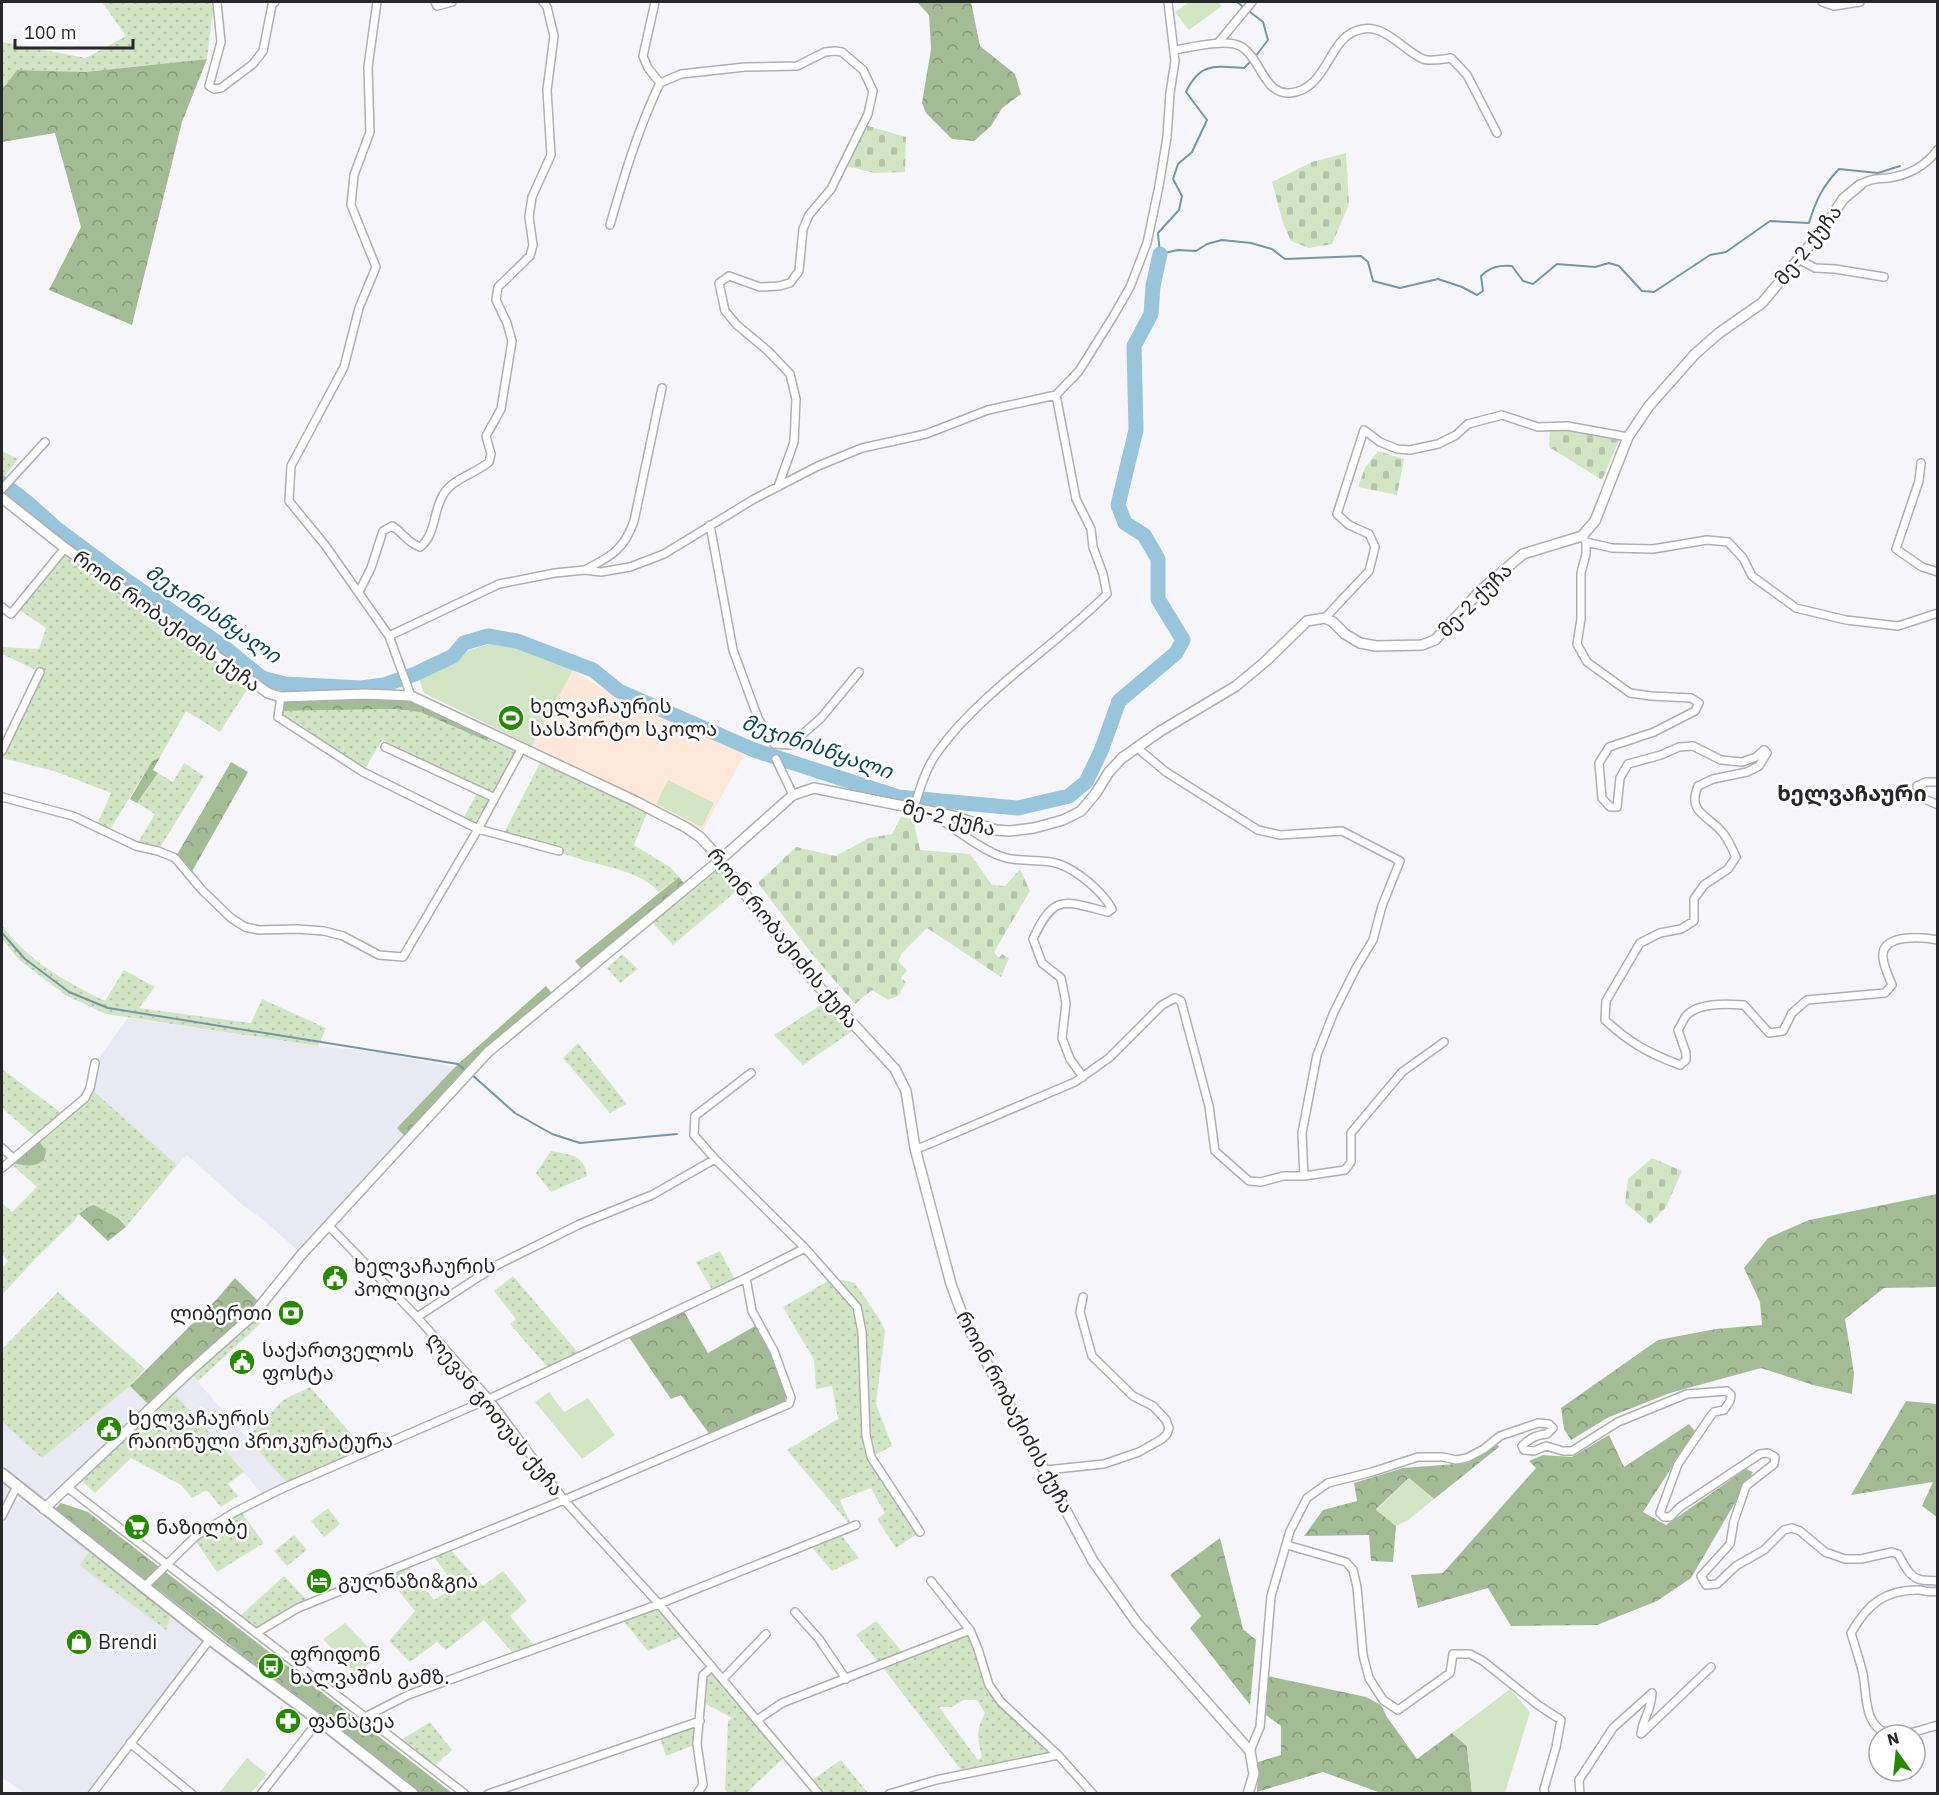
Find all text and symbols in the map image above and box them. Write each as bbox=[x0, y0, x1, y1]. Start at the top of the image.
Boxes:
scale bar bbox=[15, 12, 134, 50]
text: 100 m bbox=[24, 21, 76, 44]
street label: მე-2 ქუჩა bbox=[1768, 199, 1847, 290]
street label: როინ რობაქიძის ქუჩა bbox=[68, 543, 266, 698]
water label: მეჯინისწყალი bbox=[140, 557, 288, 669]
street label: მე-2 ქუჩა bbox=[1432, 557, 1518, 643]
place label: ხელვაჩაურის სასპორტო სკოლა bbox=[530, 692, 717, 742]
sports icon: ხელვაჩაურის სასპორტო სკოლა bbox=[496, 703, 526, 733]
water label: მეჯინისწყალი bbox=[738, 707, 897, 785]
district label: ხელვაჩაური bbox=[1777, 778, 1927, 807]
street label: მე-2 ქუჩა bbox=[900, 793, 998, 842]
street label: როინ რობაქიძის ქუჩა bbox=[702, 842, 865, 1034]
place label: ხელვაჩაურის პოლიცია bbox=[354, 1252, 496, 1302]
public building icon: ხელვაჩაურის პოლიცია bbox=[320, 1263, 350, 1293]
bank icon: ლიბერთი bbox=[276, 1298, 306, 1328]
place label: ლიბერთი bbox=[170, 1299, 272, 1326]
street label: როინ რობაქიძის ქუჩა bbox=[951, 1306, 1080, 1518]
street label: ლევან გოთუას ქუჩა bbox=[421, 1326, 570, 1501]
place label: საქართველოს ფოსტა bbox=[262, 1336, 414, 1386]
public building icon: საქართველოს ფოსტა bbox=[227, 1347, 257, 1377]
place label: ხელვაჩაურის რაიონული პროკურატურა bbox=[128, 1404, 393, 1454]
public building icon: ხელვაჩაურის რაიონული პროკურატურა bbox=[94, 1414, 124, 1444]
supermarket icon: ნაზილბე bbox=[122, 1512, 152, 1542]
place label: ნაზილბე bbox=[156, 1513, 248, 1540]
hotel icon: გულნაზი&გია bbox=[304, 1566, 334, 1596]
place label: გულნაზი&გია bbox=[338, 1567, 478, 1594]
shop icon: Brendi bbox=[64, 1627, 94, 1657]
place label: Brendi bbox=[98, 1628, 157, 1655]
place label: ფრიდონ ხალვაშის გამზ. bbox=[290, 1640, 450, 1690]
bus stop icon: ფრიდონ ხალვაშის გამზ. bbox=[256, 1651, 286, 1681]
pharmacy icon: ფანაცეა bbox=[273, 1706, 303, 1736]
place label: ფანაცეა bbox=[308, 1707, 395, 1734]
north arrow bbox=[1867, 1723, 1927, 1783]
text: N bbox=[1885, 1727, 1901, 1750]

